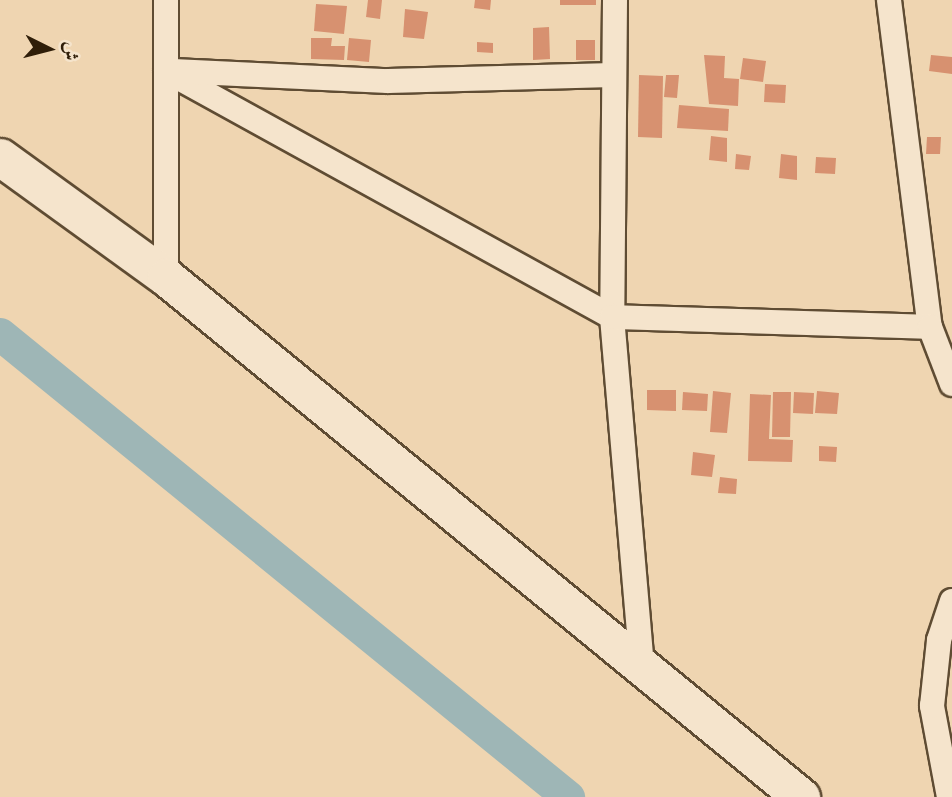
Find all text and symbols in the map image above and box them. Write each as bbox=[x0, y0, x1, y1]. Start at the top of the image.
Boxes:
north arrow bbox=[14, 14, 84, 84]
text: ش bbox=[56, 40, 84, 62]

